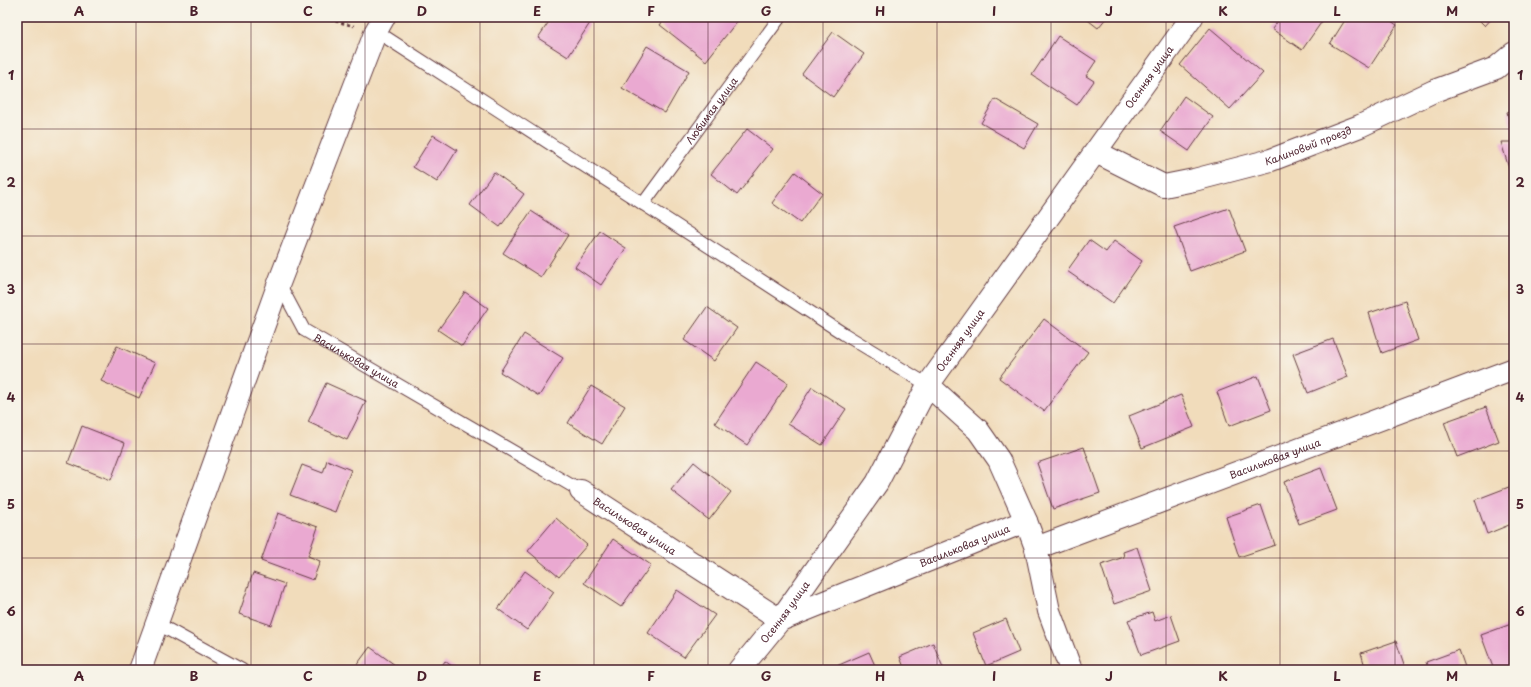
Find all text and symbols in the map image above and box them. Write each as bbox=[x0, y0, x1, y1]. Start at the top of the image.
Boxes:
text: A bbox=[74, 1, 84, 20]
text: B bbox=[190, 1, 199, 20]
text: C bbox=[303, 1, 313, 20]
text: D bbox=[417, 1, 427, 20]
text: E bbox=[533, 1, 541, 20]
text: F bbox=[647, 1, 655, 20]
text: G bbox=[761, 1, 771, 20]
text: H bbox=[875, 1, 885, 20]
text: I bbox=[992, 1, 996, 20]
text: J bbox=[1105, 1, 1113, 20]
text: K bbox=[1218, 1, 1228, 20]
text: L bbox=[1333, 1, 1341, 20]
text: M bbox=[1446, 1, 1458, 20]
street label: Осенняя улица bbox=[1121, 42, 1177, 111]
text: 1 bbox=[8, 65, 14, 84]
text: 1 bbox=[1517, 65, 1523, 84]
street label: Любимая улица bbox=[682, 73, 741, 147]
street label: Калиновый проезд bbox=[1263, 122, 1354, 168]
text: 2 bbox=[6, 172, 16, 191]
text: 2 bbox=[1515, 172, 1525, 191]
text: 3 bbox=[7, 279, 16, 298]
text: 3 bbox=[1516, 279, 1525, 298]
street label: Осенняя улица bbox=[932, 305, 988, 375]
street label: Васильковая улица bbox=[311, 329, 403, 391]
text: 4 bbox=[7, 387, 16, 406]
text: 4 bbox=[1516, 387, 1525, 406]
street label: Васильковая улица bbox=[1227, 434, 1323, 482]
street label: Васильковая улица bbox=[590, 493, 680, 558]
text: 5 bbox=[7, 494, 15, 513]
text: 5 bbox=[1516, 494, 1524, 513]
street label: Васильковая улица bbox=[917, 520, 1012, 570]
street label: Осенняя улица bbox=[756, 577, 813, 646]
text: 6 bbox=[6, 601, 16, 620]
text: 6 bbox=[1515, 601, 1525, 620]
text: A bbox=[74, 666, 84, 685]
text: B bbox=[190, 666, 199, 685]
text: C bbox=[303, 666, 313, 685]
text: D bbox=[417, 666, 427, 685]
text: E bbox=[533, 666, 541, 685]
text: F bbox=[647, 666, 655, 685]
text: G bbox=[761, 666, 771, 685]
text: H bbox=[875, 666, 885, 685]
text: I bbox=[992, 666, 996, 685]
text: J bbox=[1105, 666, 1113, 685]
text: K bbox=[1218, 666, 1228, 685]
text: L bbox=[1333, 666, 1341, 685]
text: M bbox=[1446, 666, 1458, 685]

